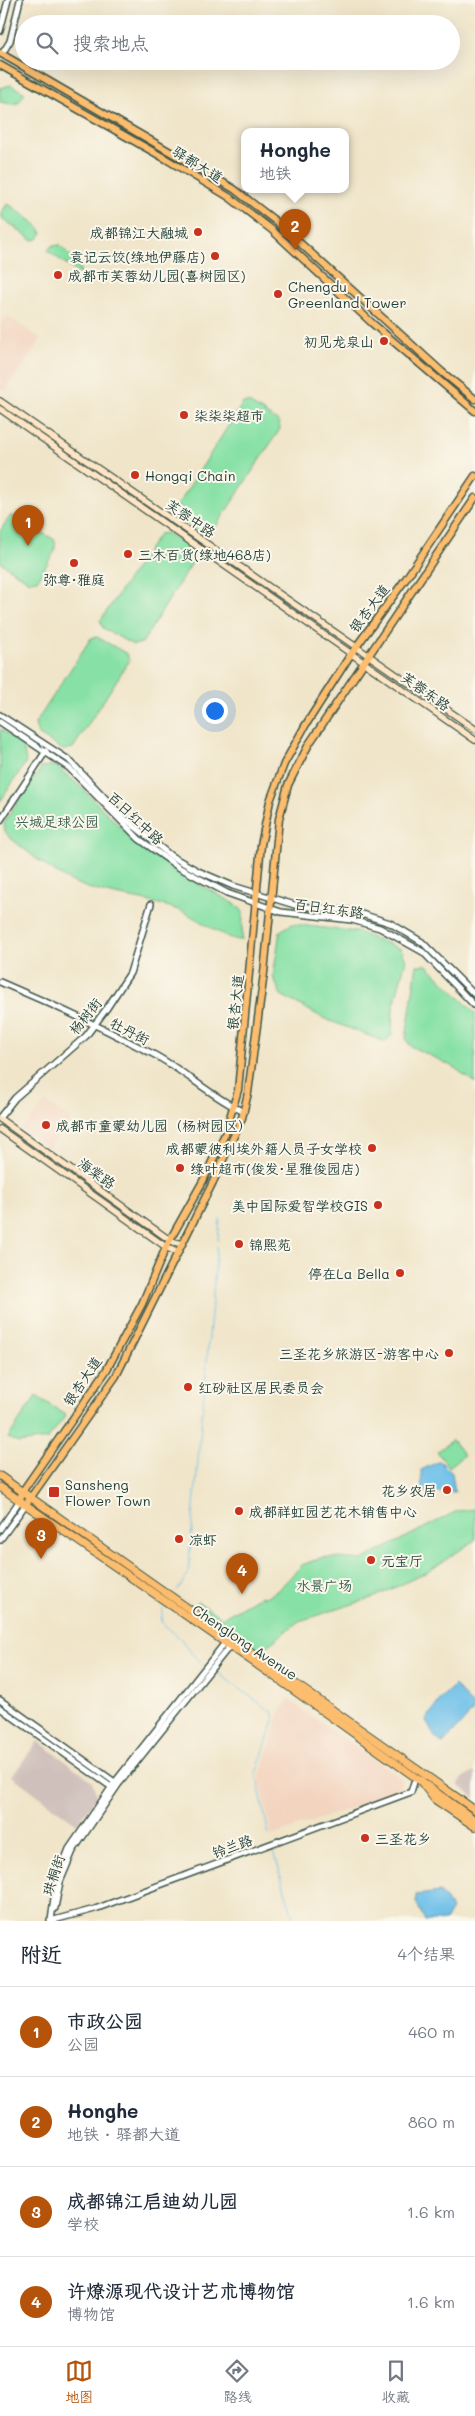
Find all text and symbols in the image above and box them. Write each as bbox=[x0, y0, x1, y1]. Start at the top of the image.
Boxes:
search box bbox=[15, 15, 460, 70]
icon: search bbox=[33, 29, 61, 57]
text: 搜索地点 bbox=[73, 30, 149, 55]
popup bbox=[241, 128, 349, 193]
text: Honghe bbox=[259, 137, 331, 162]
street label: 驿都大道 bbox=[169, 141, 227, 187]
text: 地铁 bbox=[259, 162, 291, 183]
pin: 2 bbox=[279, 209, 311, 250]
place label: 成都锦江大融城 bbox=[90, 223, 188, 242]
marker: 成都锦江大融城 bbox=[192, 226, 204, 238]
place label: 袁记云饺(绿地伊藤店) bbox=[69, 247, 205, 266]
marker: 袁记云饺(绿地伊藤店) bbox=[209, 250, 221, 262]
place label: 成都市芙蓉幼儿园(喜树园区) bbox=[68, 266, 246, 285]
marker: 成都市芙蓉幼儿园(喜树园区) bbox=[52, 269, 64, 281]
place label: Chengdu Greenland Tower bbox=[288, 277, 407, 312]
marker: Chengdu Greenland Tower bbox=[272, 288, 284, 300]
place label: 初见龙泉山 bbox=[304, 332, 374, 351]
marker: 初见龙泉山 bbox=[378, 335, 390, 347]
place label: 柒柒柒超市 bbox=[194, 406, 264, 425]
marker: 柒柒柒超市 bbox=[178, 409, 190, 421]
place label: Hongqi Chain bbox=[145, 466, 236, 485]
marker: Hongqi Chain bbox=[129, 469, 141, 481]
street label: 芙蓉中路 bbox=[162, 494, 220, 542]
pin: 1 bbox=[12, 505, 44, 546]
place label: 三木百货(绿地468店) bbox=[138, 545, 271, 564]
marker: 三木百货(绿地468店) bbox=[122, 548, 134, 560]
marker: 弥尊·雅庭 bbox=[68, 557, 80, 569]
place label: 弥尊·雅庭 bbox=[43, 570, 105, 589]
street label: 银杏大道 bbox=[345, 580, 393, 636]
street label: 芙蓉东路 bbox=[398, 667, 454, 715]
your location bbox=[202, 698, 228, 724]
street label: 百日红中路 bbox=[104, 787, 168, 849]
park label: 兴城足球公园 bbox=[15, 812, 99, 831]
street label: 百日红东路 bbox=[293, 894, 365, 922]
street label: 银杏大道 bbox=[223, 973, 247, 1031]
street label: 杨树街 bbox=[64, 994, 106, 1038]
street label: 牡丹街 bbox=[107, 1013, 153, 1049]
place label: 成都市童蒙幼儿园（杨树园区） bbox=[56, 1116, 252, 1135]
marker: 成都市童蒙幼儿园（杨树园区） bbox=[40, 1119, 52, 1131]
place label: 成都蒙彼利埃外籍人员子女学校 bbox=[166, 1139, 362, 1158]
marker: 成都蒙彼利埃外籍人员子女学校 bbox=[366, 1142, 378, 1154]
street label: 海棠路 bbox=[74, 1153, 120, 1193]
place label: 绿叶超市(俊发·星雅俊园店) bbox=[190, 1159, 360, 1178]
marker: 绿叶超市(俊发·星雅俊园店) bbox=[174, 1162, 186, 1174]
place label: 美中国际爱智学校GIS bbox=[232, 1196, 368, 1215]
marker: 美中国际爱智学校GIS bbox=[372, 1199, 384, 1211]
place label: 锦熙苑 bbox=[249, 1235, 291, 1254]
marker: 锦熙苑 bbox=[233, 1238, 245, 1250]
place label: 停在La Bella bbox=[308, 1264, 390, 1283]
marker: 停在La Bella bbox=[394, 1267, 406, 1279]
place label: 三圣花乡旅游区-游客中心 bbox=[279, 1344, 439, 1363]
marker: 三圣花乡旅游区-游客中心 bbox=[443, 1347, 455, 1359]
street label: 银杏大道 bbox=[58, 1352, 106, 1410]
place label: 红砂社区居民委员会 bbox=[198, 1378, 324, 1397]
marker: 红砂社区居民委员会 bbox=[182, 1381, 194, 1393]
place label: Sansheng Flower Town bbox=[65, 1475, 150, 1510]
place label: 花乡农居 bbox=[381, 1481, 437, 1500]
marker: 花乡农居 bbox=[441, 1484, 453, 1496]
marker: Sansheng Flower Town bbox=[47, 1485, 61, 1499]
place label: 成都祥虹园艺花木销售中心 bbox=[249, 1502, 417, 1521]
marker: 成都祥虹园艺花木销售中心 bbox=[233, 1505, 245, 1517]
pin: 3 bbox=[25, 1518, 57, 1559]
place label: 凉虾 bbox=[189, 1530, 217, 1549]
marker: 凉虾 bbox=[173, 1533, 185, 1545]
place label: 元宝厅 bbox=[381, 1551, 423, 1570]
pin: 4 bbox=[226, 1553, 258, 1594]
marker: 元宝厅 bbox=[365, 1554, 377, 1566]
park label: 水景广场 bbox=[296, 1576, 352, 1595]
street label: Chenglong Avenue bbox=[189, 1600, 301, 1684]
place label: 三圣花乡 bbox=[375, 1829, 431, 1848]
street label: 铃兰路 bbox=[209, 1830, 255, 1862]
marker: 三圣花乡 bbox=[359, 1832, 371, 1844]
street label: 珙桐街 bbox=[37, 1852, 69, 1898]
text: 附近 bbox=[20, 1940, 62, 1967]
text: 4个结果 bbox=[398, 1943, 455, 1964]
text: 市政公园 bbox=[67, 2008, 143, 2033]
text: 1 bbox=[32, 2021, 40, 2042]
text: 460 m bbox=[408, 2021, 455, 2042]
text: 公园 bbox=[67, 2033, 99, 2054]
text: Honghe bbox=[67, 2098, 138, 2123]
text: 2 bbox=[32, 2111, 40, 2132]
text: 860 m bbox=[408, 2111, 455, 2132]
text: 地铁 · 驿都大道 bbox=[67, 2123, 180, 2144]
text: 成都锦江启迪幼儿园 bbox=[67, 2188, 238, 2213]
text: 3 bbox=[31, 2201, 41, 2222]
text: 1.6 km bbox=[407, 2201, 455, 2222]
text: 学校 bbox=[67, 2213, 99, 2234]
text: 许燎源现代设计艺术博物馆 bbox=[67, 2278, 295, 2303]
text: 4 bbox=[31, 2291, 41, 2312]
text: 1.6 km bbox=[407, 2291, 455, 2312]
text: 博物馆 bbox=[67, 2303, 115, 2324]
tab: 地图 bbox=[65, 2357, 93, 2406]
tab: 路线 bbox=[223, 2357, 251, 2406]
tab: 收藏 bbox=[382, 2357, 410, 2406]

